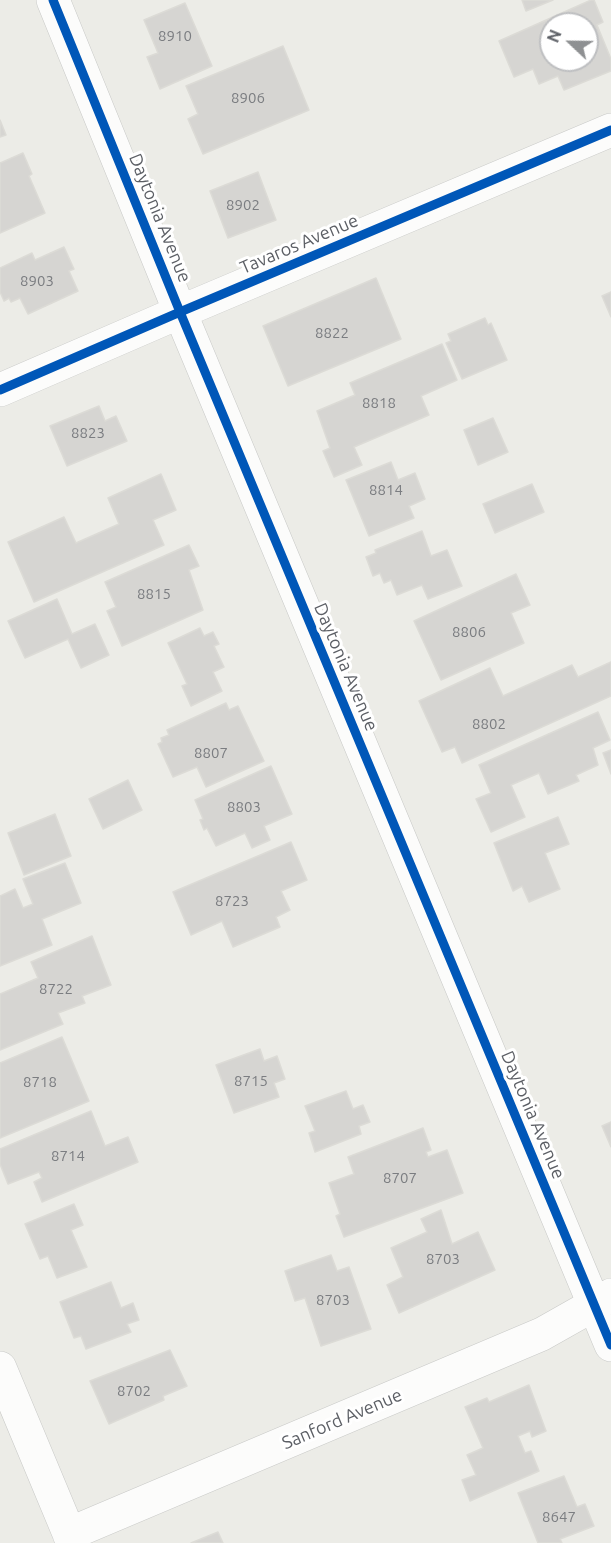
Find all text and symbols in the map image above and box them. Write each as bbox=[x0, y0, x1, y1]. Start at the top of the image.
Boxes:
north arrow bbox=[539, 12, 599, 72]
house number: 8910 bbox=[158, 27, 192, 45]
text: N bbox=[544, 27, 565, 45]
house number: 8906 bbox=[231, 89, 265, 107]
street label: Daytonia Avenue bbox=[124, 151, 196, 285]
house number: 8902 bbox=[226, 196, 260, 214]
street label: Tavaros Avenue bbox=[237, 209, 361, 279]
house number: 8903 bbox=[20, 272, 54, 290]
house number: 8822 bbox=[315, 324, 349, 342]
house number: 8818 bbox=[362, 394, 396, 412]
house number: 8823 bbox=[71, 424, 105, 442]
house number: 8814 bbox=[369, 481, 403, 499]
house number: 8815 bbox=[137, 585, 171, 603]
street label: Daytonia Avenue bbox=[309, 600, 383, 734]
house number: 8806 bbox=[452, 623, 486, 641]
house number: 8802 bbox=[472, 715, 506, 733]
house number: 8807 bbox=[194, 744, 228, 762]
house number: 8803 bbox=[227, 798, 261, 816]
house number: 8723 bbox=[215, 892, 249, 910]
house number: 8722 bbox=[39, 980, 73, 998]
street label: Daytonia Avenue bbox=[496, 1048, 570, 1182]
house number: 8715 bbox=[234, 1072, 268, 1090]
house number: 8718 bbox=[23, 1073, 57, 1091]
house number: 8714 bbox=[51, 1147, 85, 1165]
house number: 8707 bbox=[383, 1169, 417, 1187]
house number: 8703 bbox=[426, 1250, 460, 1268]
house number: 8703 bbox=[316, 1291, 350, 1309]
house number: 8702 bbox=[117, 1382, 151, 1400]
street label: Sanford Avenue bbox=[279, 1384, 405, 1454]
house number: 8647 bbox=[542, 1508, 576, 1526]

